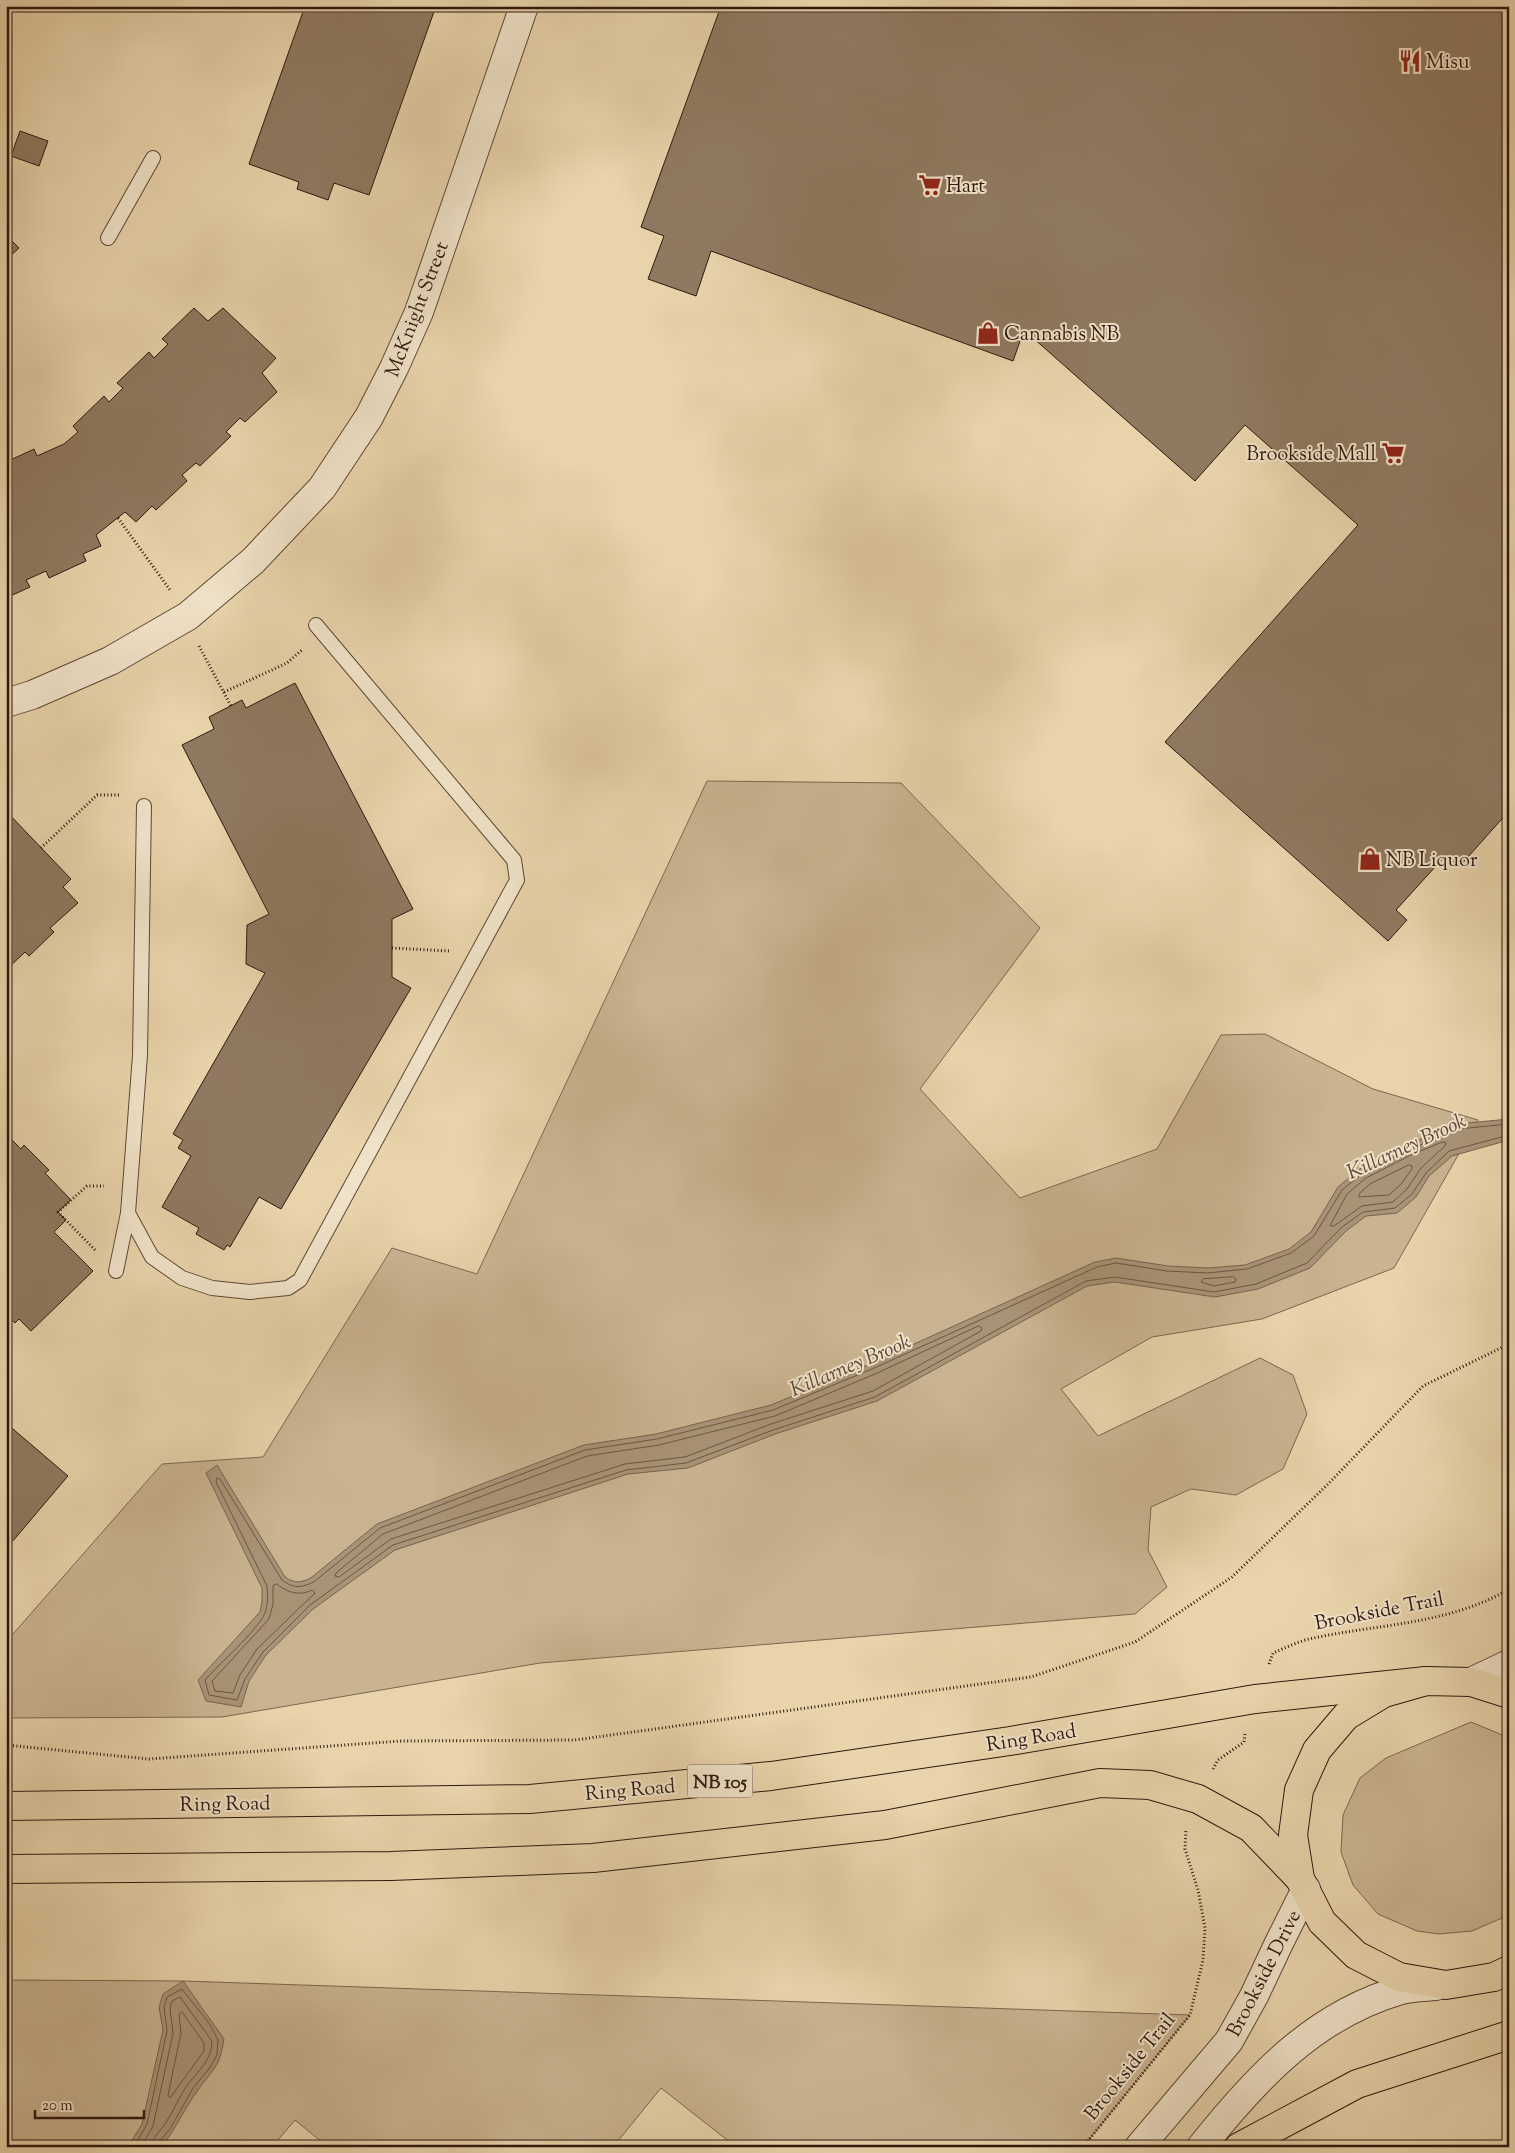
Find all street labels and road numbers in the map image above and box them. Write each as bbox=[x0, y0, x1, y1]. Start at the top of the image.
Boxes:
street label: McKnight Street bbox=[379, 238, 458, 382]
street label: Brookside Trail bbox=[1312, 1586, 1447, 1639]
street label: Ring Road bbox=[984, 1718, 1078, 1761]
road number: NB 105 bbox=[688, 1764, 752, 1798]
street label: Ring Road bbox=[584, 1773, 677, 1810]
street label: Ring Road bbox=[179, 1790, 271, 1821]
street label: Brookside Drive bbox=[1221, 1906, 1310, 2043]
street label: Brookside Trail bbox=[1078, 2007, 1184, 2128]

